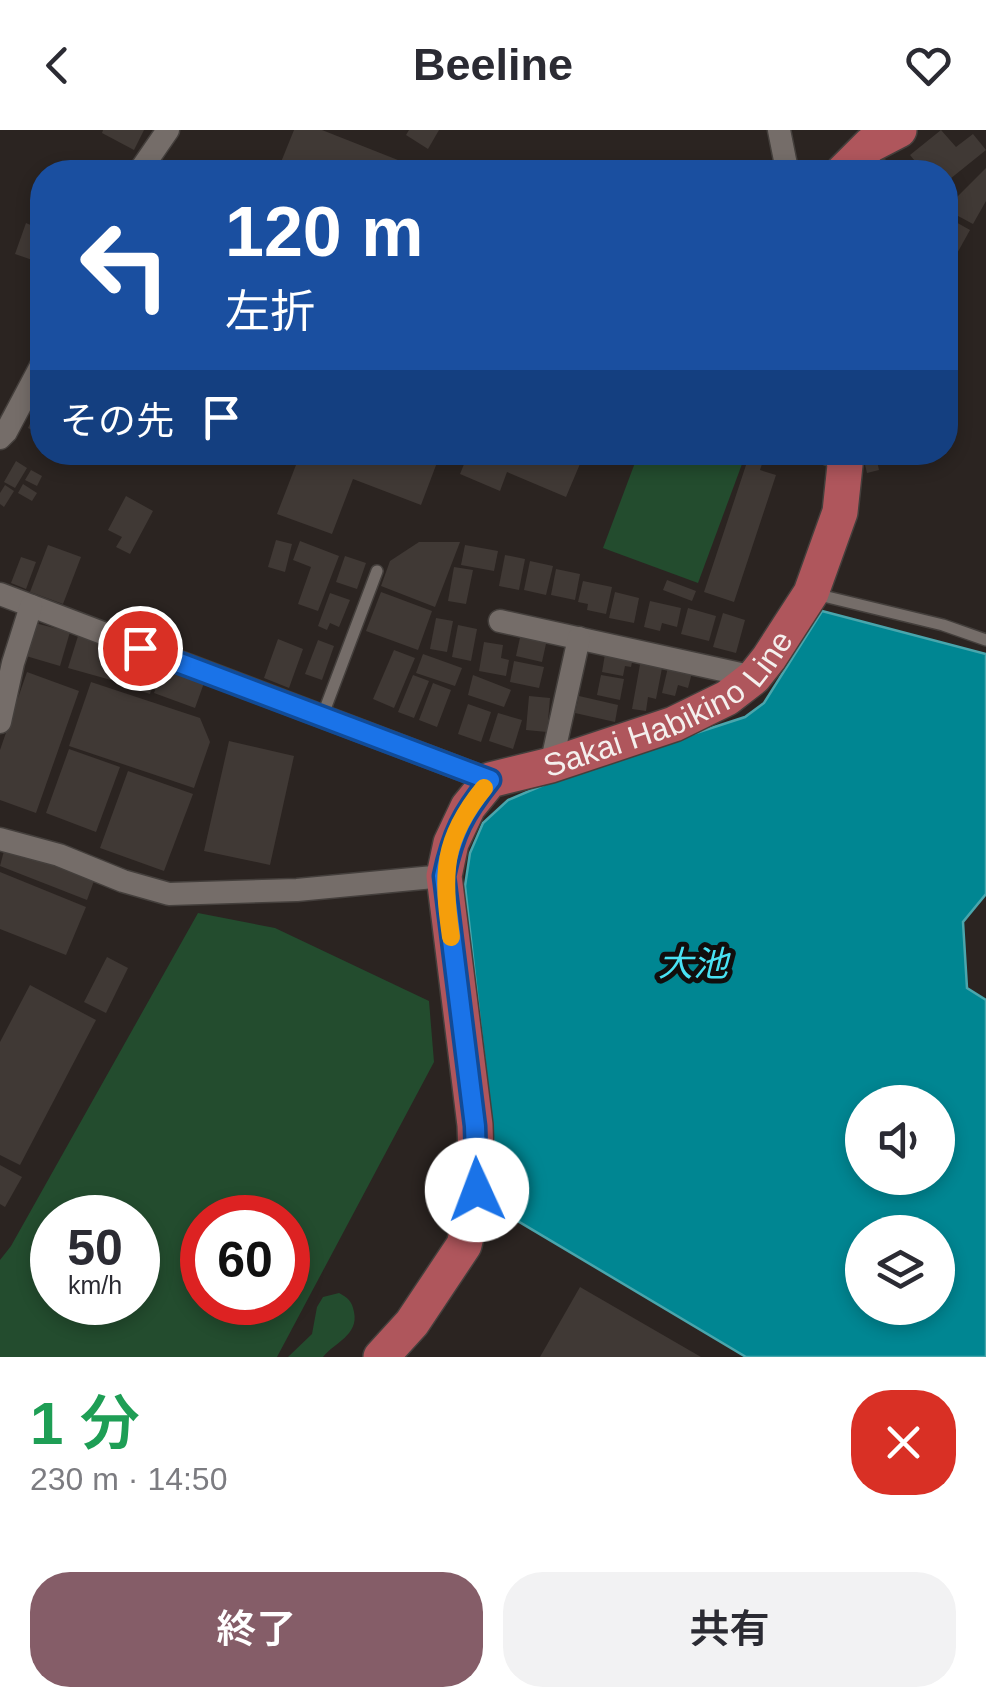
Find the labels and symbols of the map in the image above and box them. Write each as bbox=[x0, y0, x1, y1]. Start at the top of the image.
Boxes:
pin bbox=[98, 606, 183, 691]
street label: Sakai Habikino Line bbox=[539, 624, 800, 784]
water label: 大池 bbox=[658, 944, 731, 983]
position arrow bbox=[425, 1138, 529, 1242]
speed limit sign: 60 bbox=[180, 1195, 310, 1325]

